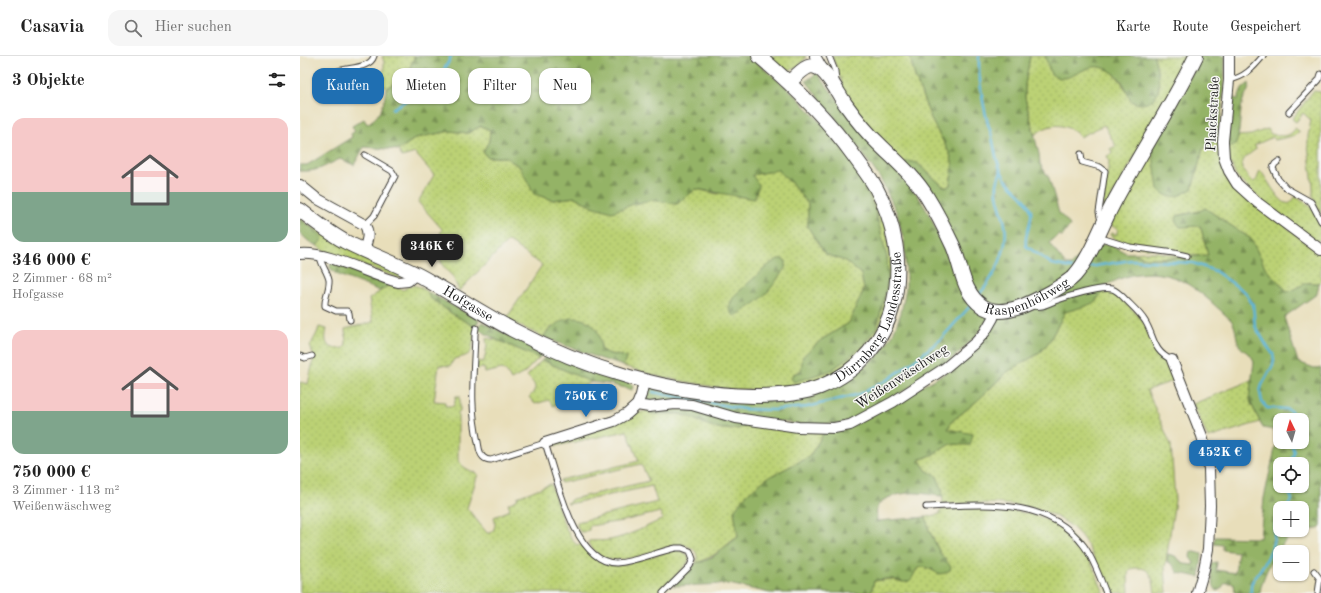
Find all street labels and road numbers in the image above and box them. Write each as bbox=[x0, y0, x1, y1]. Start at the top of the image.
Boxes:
street label: Plaickstraße bbox=[1204, 76, 1222, 152]
street label: Dürrnberg Landesstraße bbox=[833, 251, 904, 385]
street label: Raspenhöhweg bbox=[983, 275, 1072, 318]
street label: Hofgasse bbox=[440, 284, 495, 324]
street label: Weißenwäschweg bbox=[853, 342, 951, 412]

